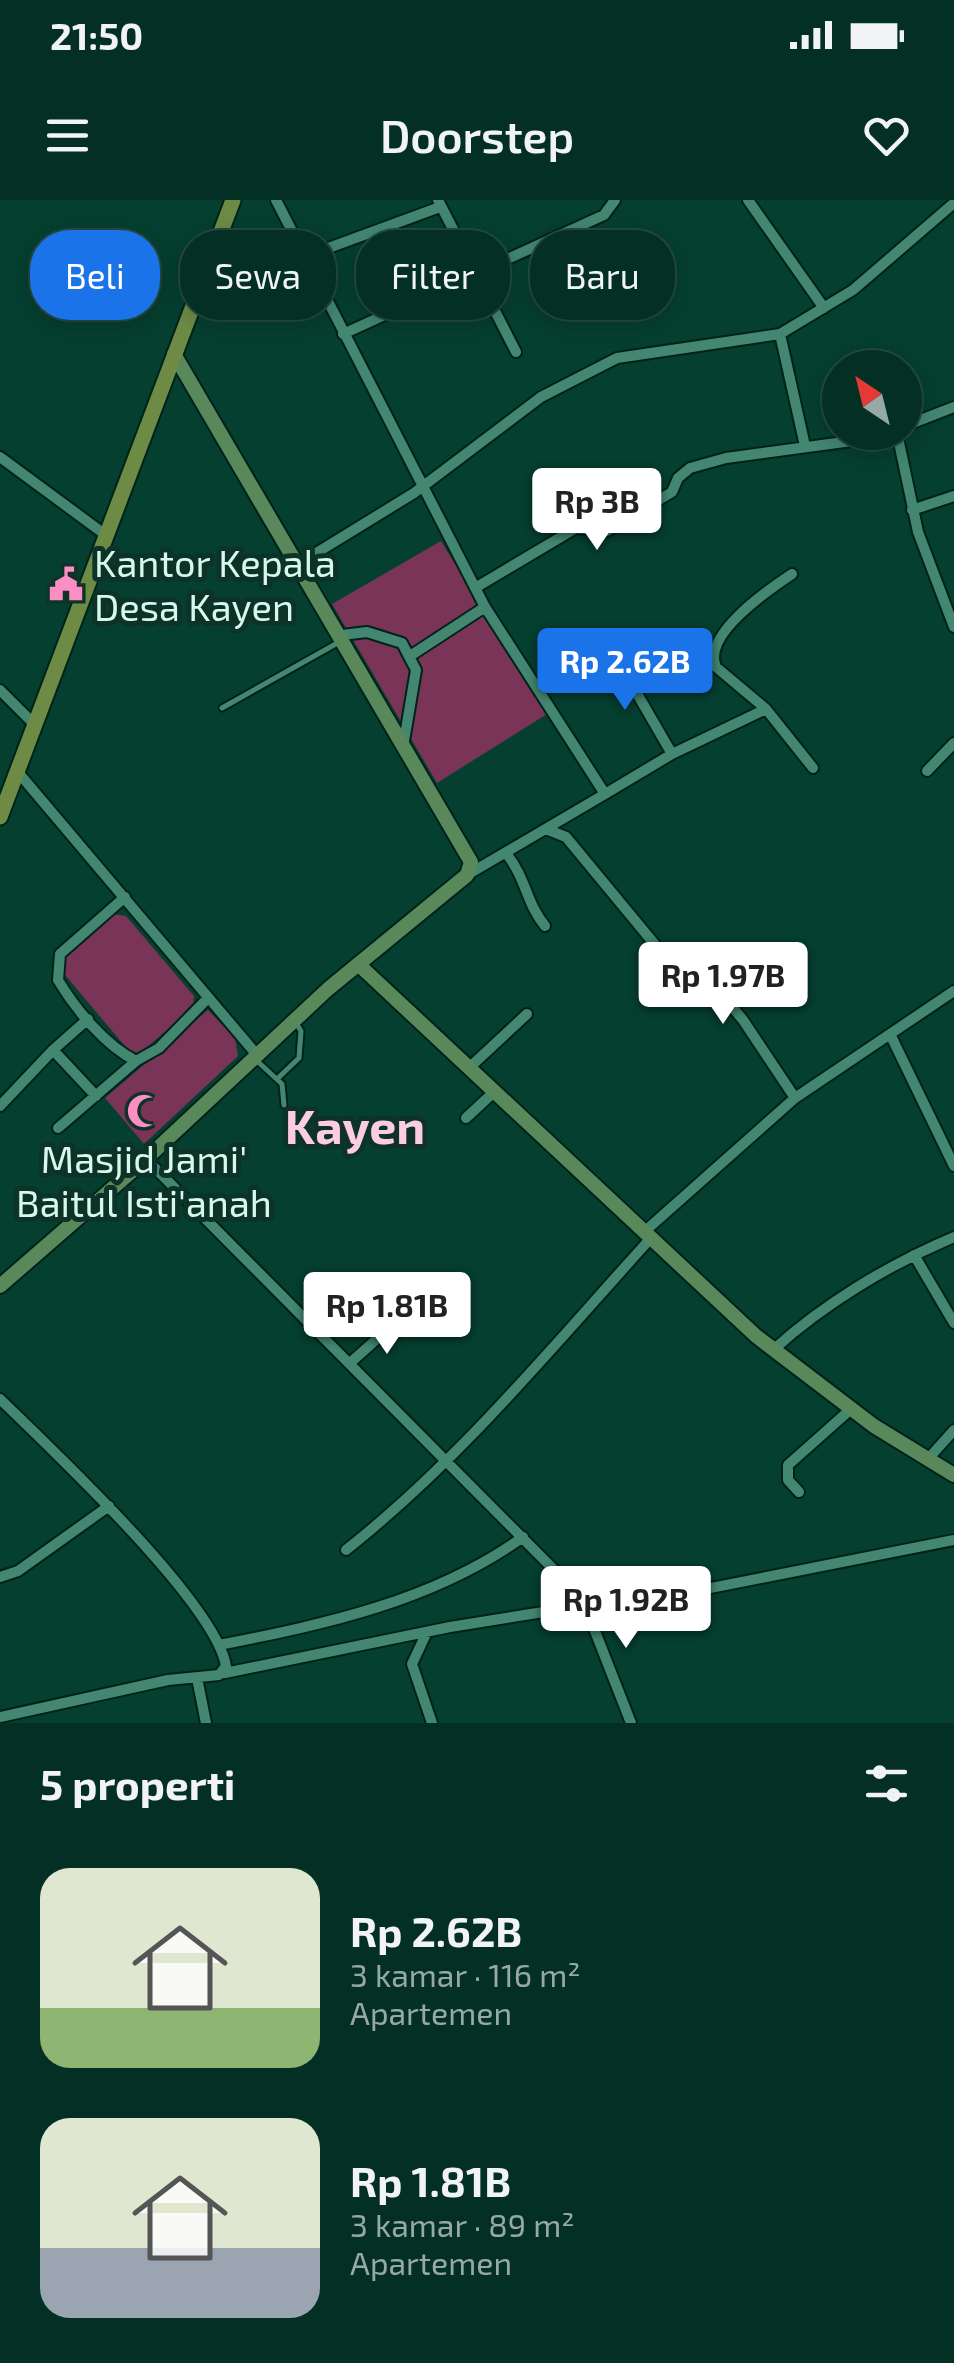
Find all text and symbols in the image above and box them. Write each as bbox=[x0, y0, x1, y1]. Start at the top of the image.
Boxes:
text: 21:50 bbox=[50, 12, 143, 58]
icon: menu bbox=[40, 108, 95, 163]
text: Doorstep bbox=[380, 108, 574, 162]
icon: heart bbox=[859, 108, 914, 163]
chip: Beli bbox=[30, 230, 160, 320]
chip: Sewa bbox=[180, 230, 336, 320]
chip: Filter bbox=[356, 230, 510, 320]
chip: Baru bbox=[530, 230, 675, 320]
north arrow bbox=[822, 350, 922, 450]
map controls bbox=[822, 350, 922, 450]
pin: Rp 3B bbox=[527, 468, 667, 553]
text: Rp 3B bbox=[554, 481, 640, 519]
place label: Kantor Kepala Desa Kayen bbox=[94, 539, 336, 629]
public building icon: Kantor Kepala Desa Kayen bbox=[47, 565, 85, 603]
pin: Rp 2.62B bbox=[522, 628, 728, 713]
text: Rp 2.62B bbox=[559, 641, 691, 679]
pin: Rp 1.97B bbox=[620, 942, 826, 1027]
text: Rp 1.97B bbox=[661, 955, 785, 993]
mosque icon: Masjid Jami' Baitul Isti'anah bbox=[125, 1092, 163, 1130]
district label: Kayen bbox=[285, 1096, 425, 1154]
place label: Masjid Jami' Baitul Isti'anah bbox=[16, 1135, 272, 1225]
pin: Rp 1.81B bbox=[284, 1272, 490, 1357]
text: Rp 1.81B bbox=[326, 1285, 448, 1323]
pin: Rp 1.92B bbox=[523, 1566, 729, 1651]
text: Rp 1.92B bbox=[563, 1579, 689, 1617]
icon: filters bbox=[859, 1756, 914, 1811]
text: 5 properti bbox=[40, 1758, 235, 1808]
text: Rp 2.62B bbox=[350, 1905, 522, 1955]
icon: home bbox=[120, 1908, 240, 2028]
text: 3 kamar · 116 m² bbox=[350, 1955, 581, 1993]
text: Apartemen bbox=[350, 1993, 512, 2031]
text: Rp 1.81B bbox=[350, 2155, 511, 2205]
icon: home bbox=[120, 2158, 240, 2278]
text: 3 kamar · 89 m² bbox=[350, 2205, 575, 2243]
text: Apartemen bbox=[350, 2243, 512, 2281]

